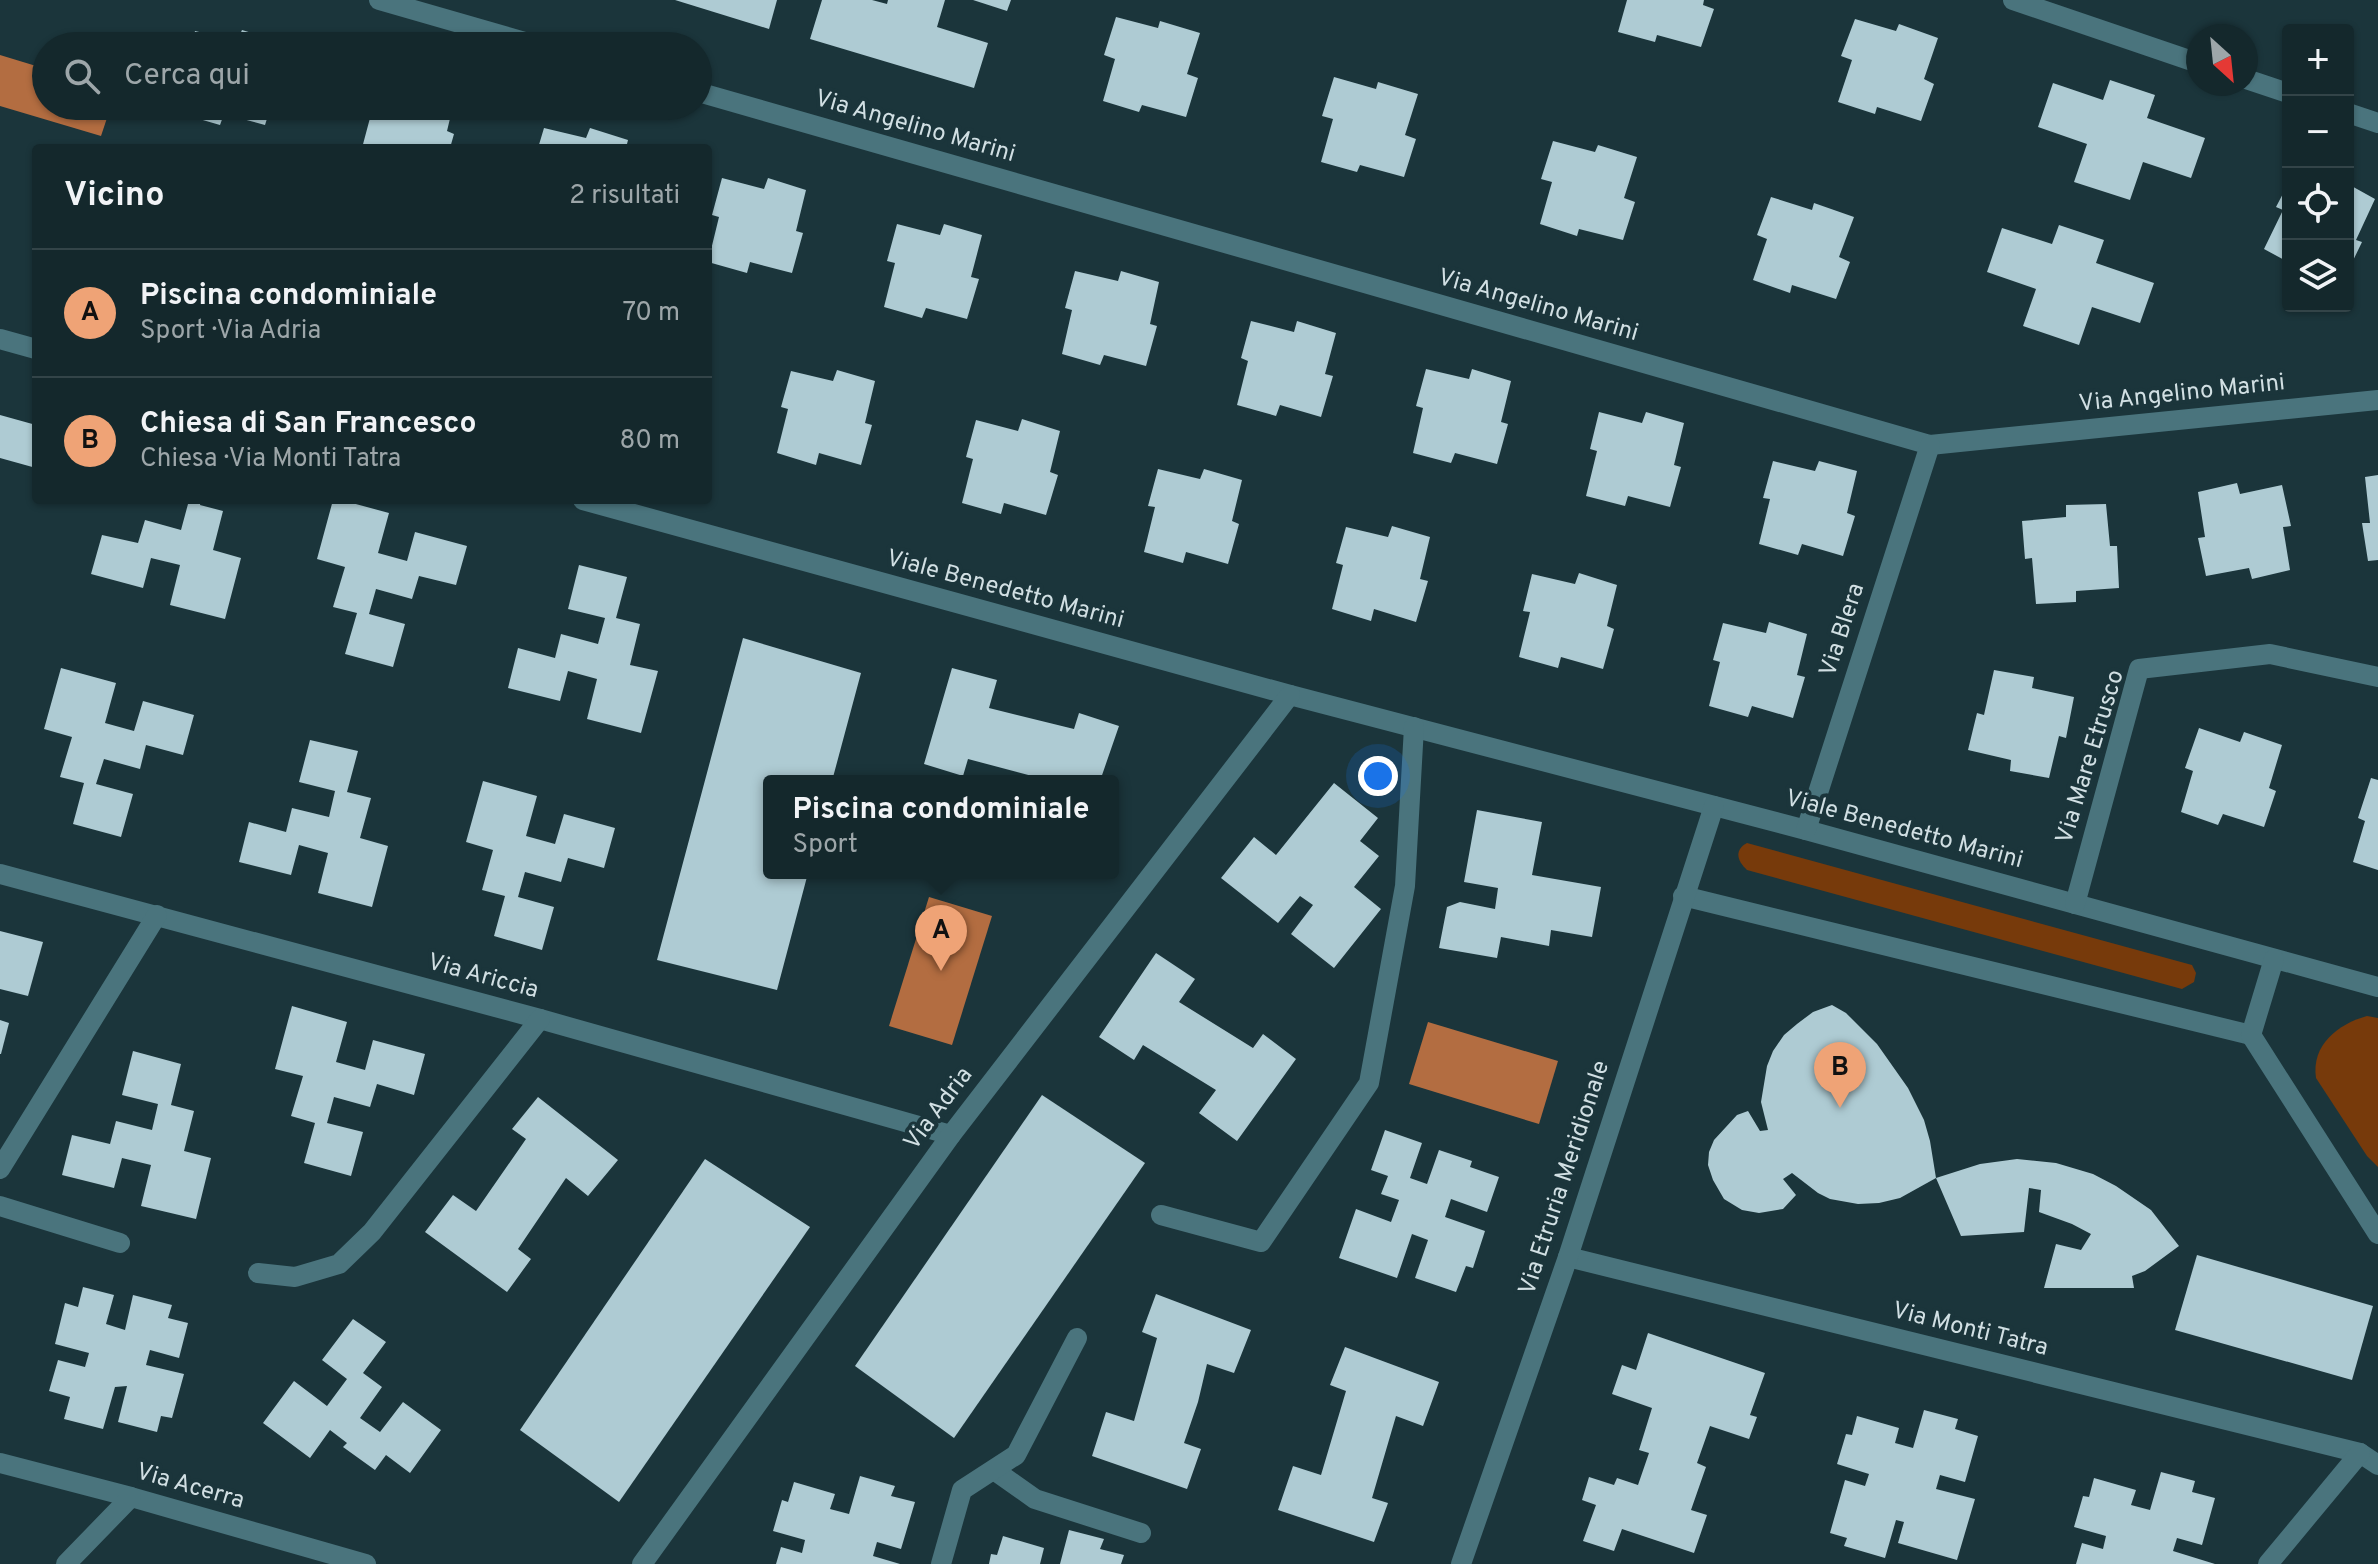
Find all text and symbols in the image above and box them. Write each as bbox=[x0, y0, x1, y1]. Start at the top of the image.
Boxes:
north arrow bbox=[2186, 24, 2258, 96]
map controls bbox=[2282, 24, 2354, 312]
button: + bbox=[2282, 24, 2354, 96]
search box bbox=[32, 32, 712, 120]
icon: search bbox=[60, 54, 104, 98]
text: Cerca qui bbox=[124, 58, 250, 95]
street label: Via Angelino Marini bbox=[811, 84, 1019, 170]
button: − bbox=[2282, 96, 2354, 168]
button: locate bbox=[2282, 168, 2354, 240]
text: Vicino bbox=[64, 175, 164, 218]
text: 2 risultati bbox=[569, 180, 680, 213]
button: layers bbox=[2282, 240, 2354, 312]
street label: Via Angelino Marini bbox=[1434, 263, 1642, 349]
text: Piscina condominiale bbox=[140, 278, 437, 315]
text: A bbox=[81, 297, 99, 330]
text: 70 m bbox=[622, 297, 680, 330]
text: Sport · Via Adria bbox=[140, 315, 321, 348]
street label: Via Angelino Marini bbox=[2077, 368, 2287, 420]
text: Chiesa di San Francesco bbox=[140, 406, 477, 443]
text: B bbox=[81, 425, 99, 458]
text: 80 m bbox=[620, 425, 680, 458]
text: Chiesa · Via Monti Tatra bbox=[140, 443, 401, 476]
street label: Viale Benedetto Marini bbox=[883, 544, 1127, 636]
street label: Via Blera bbox=[1814, 579, 1872, 681]
street label: Via Mare Etrusco bbox=[2050, 666, 2132, 848]
your location bbox=[1358, 756, 1398, 796]
popup bbox=[763, 775, 1119, 879]
street label: Viale Benedetto Marini bbox=[1782, 784, 2026, 876]
text: Piscina condominiale bbox=[793, 792, 1089, 829]
text: Sport bbox=[793, 829, 858, 862]
pin: A bbox=[915, 905, 967, 971]
street label: Via Ariccia bbox=[424, 948, 542, 1006]
pin: B bbox=[1814, 1042, 1866, 1108]
street label: Via Etruria Meridionale bbox=[1513, 1057, 1617, 1299]
street label: Via Adria bbox=[898, 1061, 980, 1157]
street label: Via Monti Tatra bbox=[1889, 1296, 2051, 1364]
street label: Via Acerra bbox=[132, 1457, 248, 1517]

